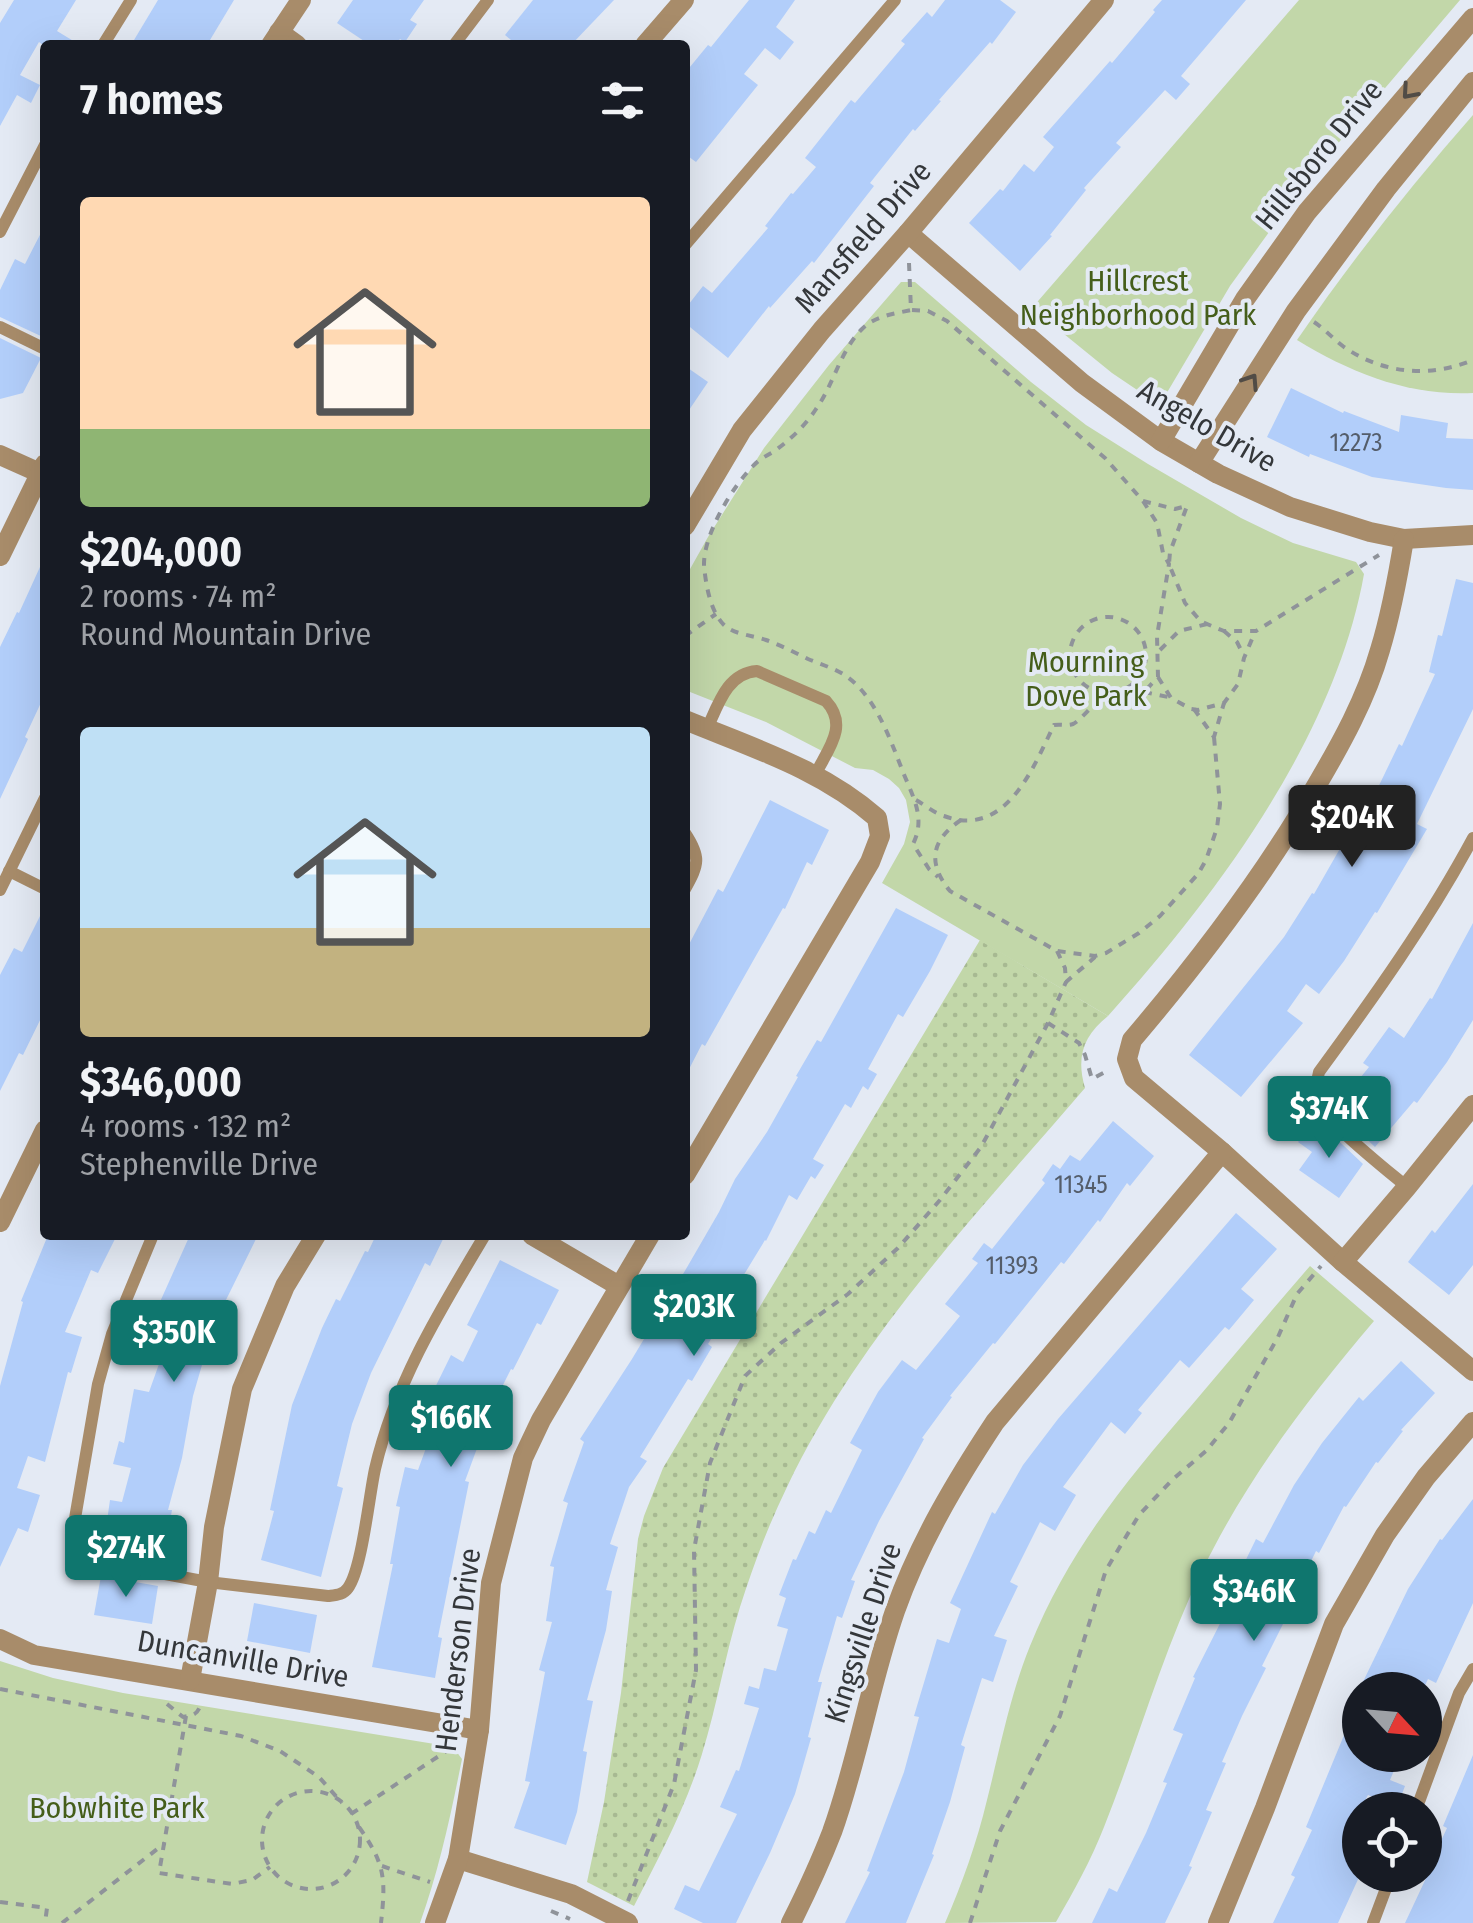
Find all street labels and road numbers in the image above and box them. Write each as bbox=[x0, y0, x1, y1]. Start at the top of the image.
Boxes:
street label: Hillsboro Drive bbox=[1248, 73, 1390, 237]
street label: Mansfield Drive bbox=[787, 154, 939, 320]
street label: Angelo Drive bbox=[1131, 372, 1283, 480]
street label: Kingsville Drive bbox=[817, 1538, 909, 1728]
street label: Henderson Drive bbox=[428, 1546, 488, 1754]
street label: Duncanville Drive bbox=[135, 1623, 351, 1695]

